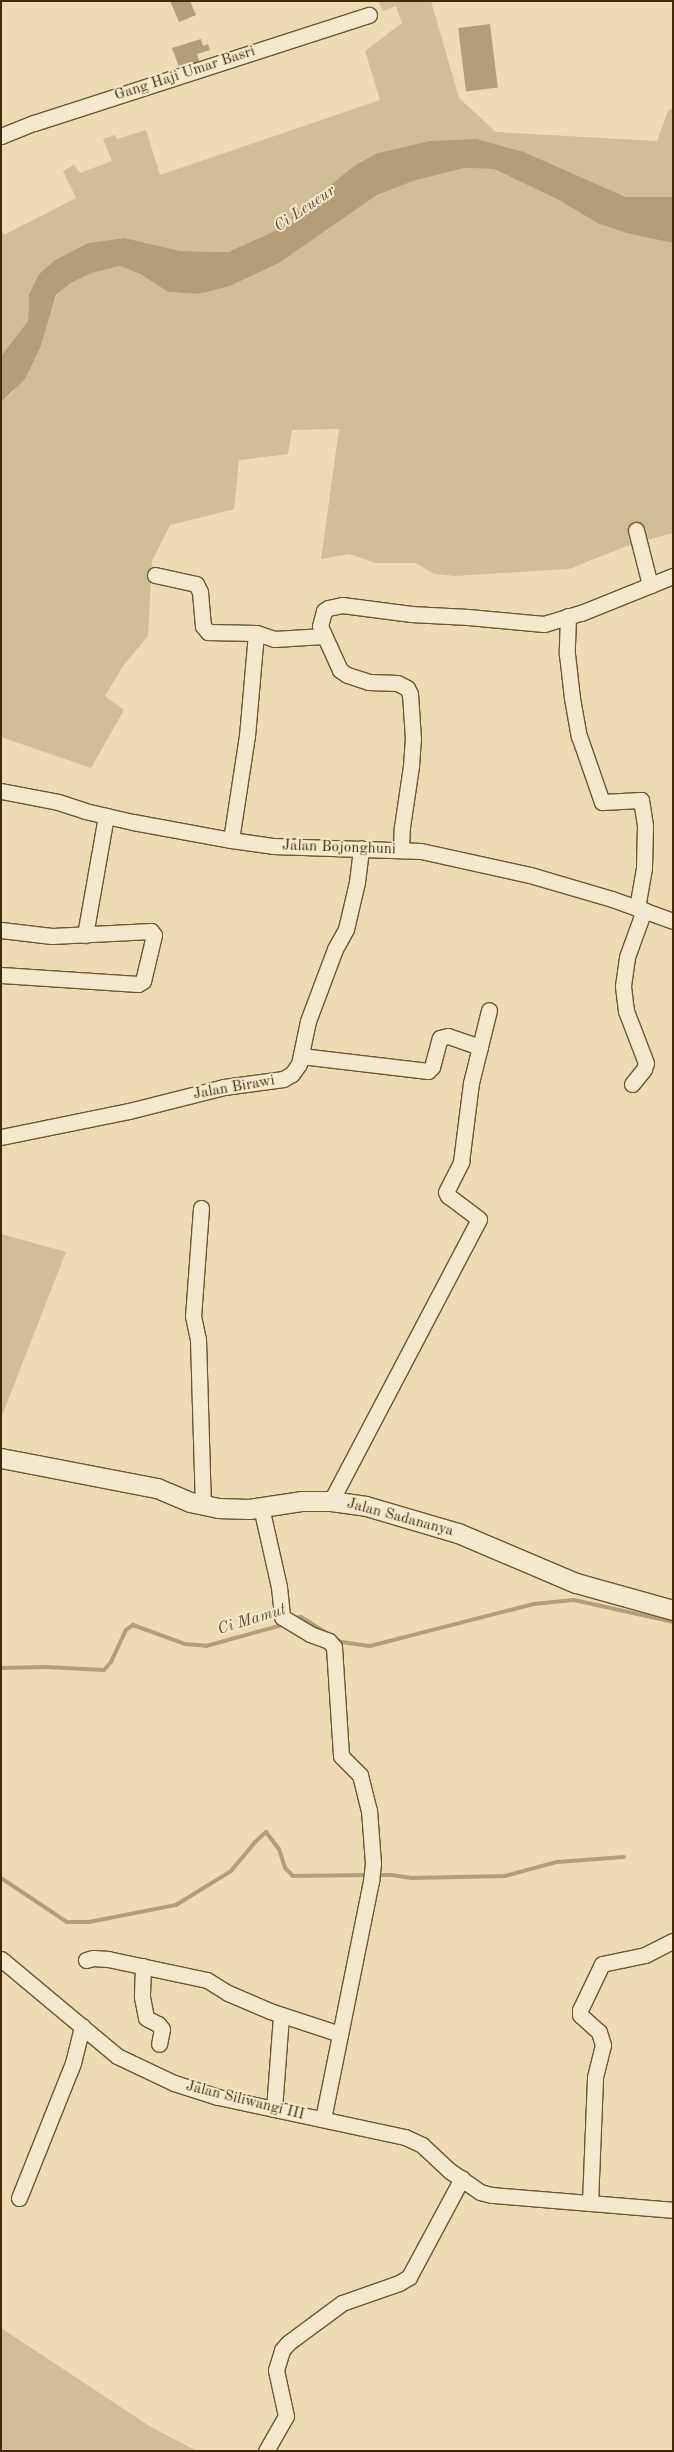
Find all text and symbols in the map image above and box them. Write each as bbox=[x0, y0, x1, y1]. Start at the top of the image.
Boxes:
street label: Gang Haji Umar Basri bbox=[112, 43, 258, 105]
water label: Ci Leueur bbox=[271, 182, 339, 236]
street label: Jalan Bojonghuni bbox=[282, 837, 396, 859]
street label: Jalan Birawi bbox=[192, 1072, 276, 1104]
street label: Jalan Sadananya bbox=[345, 1495, 455, 1541]
water label: Ci Mamut bbox=[215, 1600, 289, 1640]
street label: Jalan Siliwangi III bbox=[184, 2078, 306, 2124]

